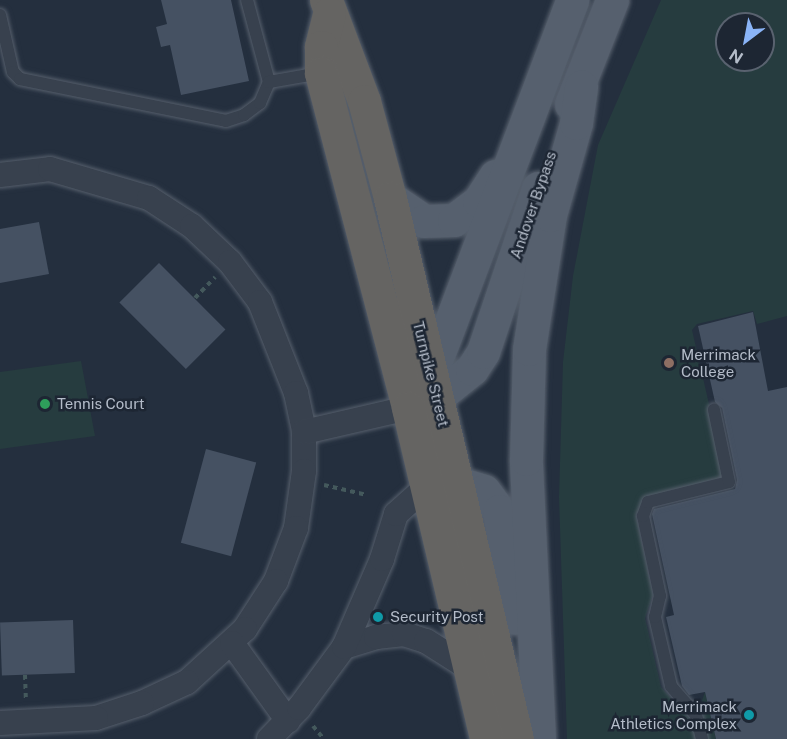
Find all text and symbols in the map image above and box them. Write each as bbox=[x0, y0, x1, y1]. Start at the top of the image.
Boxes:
north arrow bbox=[715, 12, 775, 72]
text: N bbox=[726, 45, 747, 67]
street label: Andover Bypass bbox=[506, 149, 560, 261]
street label: Turnpike Street bbox=[409, 319, 453, 429]
place label: Merrimack College bbox=[681, 345, 756, 380]
marker: Merrimack College bbox=[662, 356, 676, 370]
place label: Tennis Court bbox=[57, 395, 145, 413]
marker: Tennis Court bbox=[38, 397, 52, 411]
place label: Security Post bbox=[390, 608, 484, 626]
marker: Security Post bbox=[371, 610, 385, 624]
place label: Merrimack Athletics Complex bbox=[610, 697, 737, 732]
marker: Merrimack Athletics Complex bbox=[742, 708, 756, 722]

